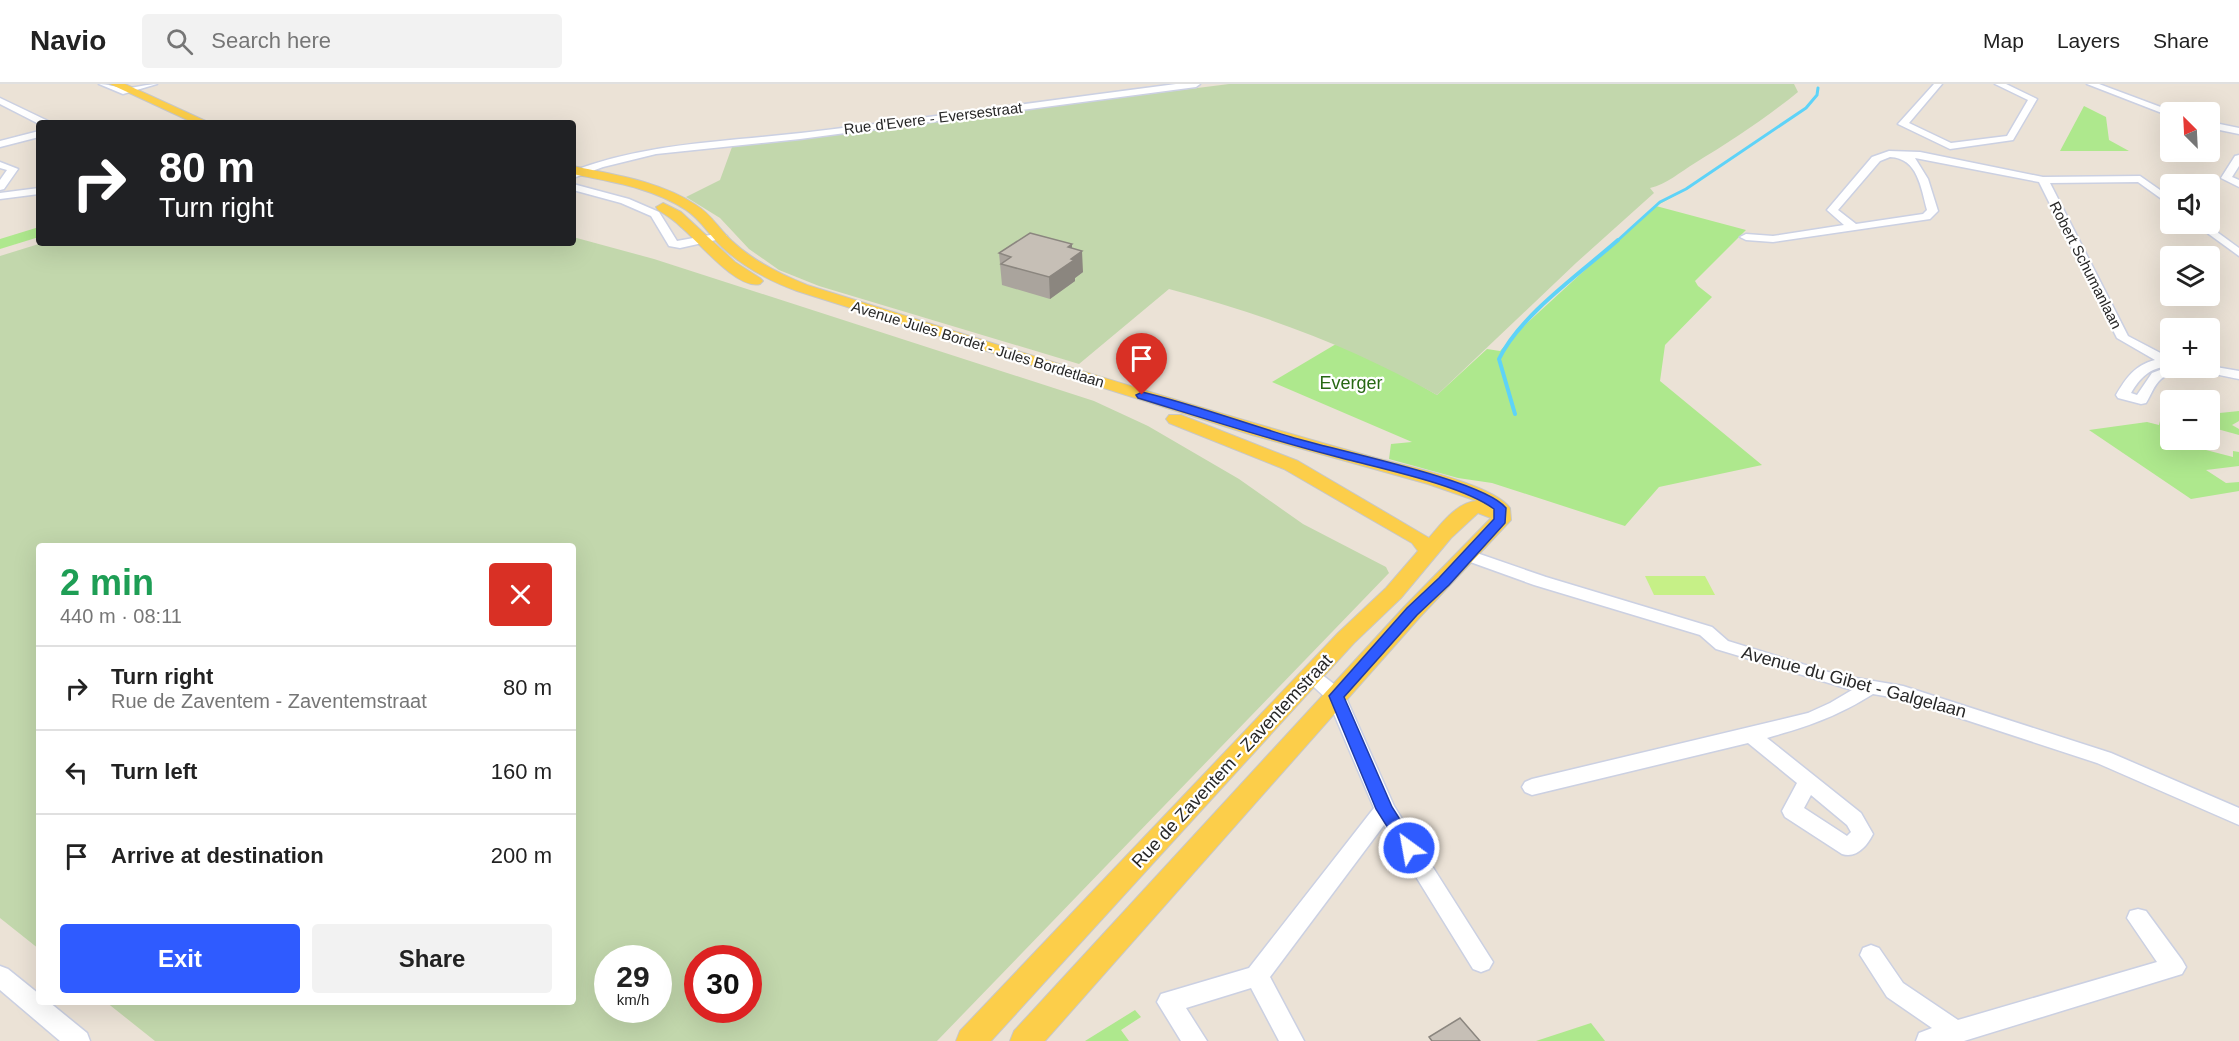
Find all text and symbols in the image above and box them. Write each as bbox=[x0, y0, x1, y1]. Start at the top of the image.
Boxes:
search box bbox=[142, 14, 562, 68]
text: Navio bbox=[30, 25, 106, 56]
icon: search bbox=[163, 25, 196, 58]
text: Search here bbox=[211, 28, 331, 53]
text: Map bbox=[1983, 29, 2024, 52]
text: Layers bbox=[2057, 29, 2120, 52]
text: Share bbox=[2153, 29, 2209, 52]
street label: Rue d'Evere - Eversestraat bbox=[843, 99, 1024, 137]
north arrow bbox=[2160, 102, 2220, 162]
map controls bbox=[2160, 102, 2220, 450]
icon: right bbox=[60, 144, 138, 222]
text: 80 m bbox=[159, 144, 255, 191]
button: sound bbox=[2160, 174, 2220, 234]
text: Turn right bbox=[159, 193, 274, 223]
street label: Robert Schumanlaan bbox=[2046, 198, 2126, 332]
button: layers bbox=[2160, 246, 2220, 306]
street label: Avenue Jules Bordet - Jules Bordetlaan bbox=[850, 297, 1106, 391]
button: + bbox=[2160, 318, 2220, 378]
pin bbox=[1116, 333, 1167, 395]
icon: arrive bbox=[1125, 342, 1158, 375]
park label: Everger bbox=[1319, 373, 1383, 393]
button: − bbox=[2160, 390, 2220, 450]
text: 2 min bbox=[60, 562, 154, 603]
button: close bbox=[489, 563, 552, 626]
text: 440 m · 08:11 bbox=[60, 605, 182, 627]
street label: Avenue du Gibet - Galgelaan bbox=[1739, 642, 1969, 722]
street label: Rue de Zaventem - Zaventemstraat bbox=[1128, 650, 1336, 872]
text: Turn right bbox=[111, 664, 213, 689]
icon: right bbox=[60, 672, 93, 705]
text: 80 m bbox=[503, 675, 552, 700]
text: Rue de Zaventem - Zaventemstraat bbox=[111, 690, 427, 712]
icon: left bbox=[60, 756, 93, 789]
text: Turn left bbox=[111, 759, 197, 784]
text: 160 m bbox=[491, 759, 552, 784]
position arrow bbox=[1377, 816, 1441, 880]
icon: arrive bbox=[60, 840, 93, 873]
text: Arrive at destination bbox=[111, 843, 324, 868]
text: 200 m bbox=[491, 843, 552, 868]
button: Exit bbox=[60, 924, 300, 993]
button: Share bbox=[312, 924, 552, 993]
speed limit sign: 30 bbox=[684, 945, 762, 1023]
text: 29 bbox=[616, 960, 650, 993]
text: km/h bbox=[617, 991, 649, 1008]

